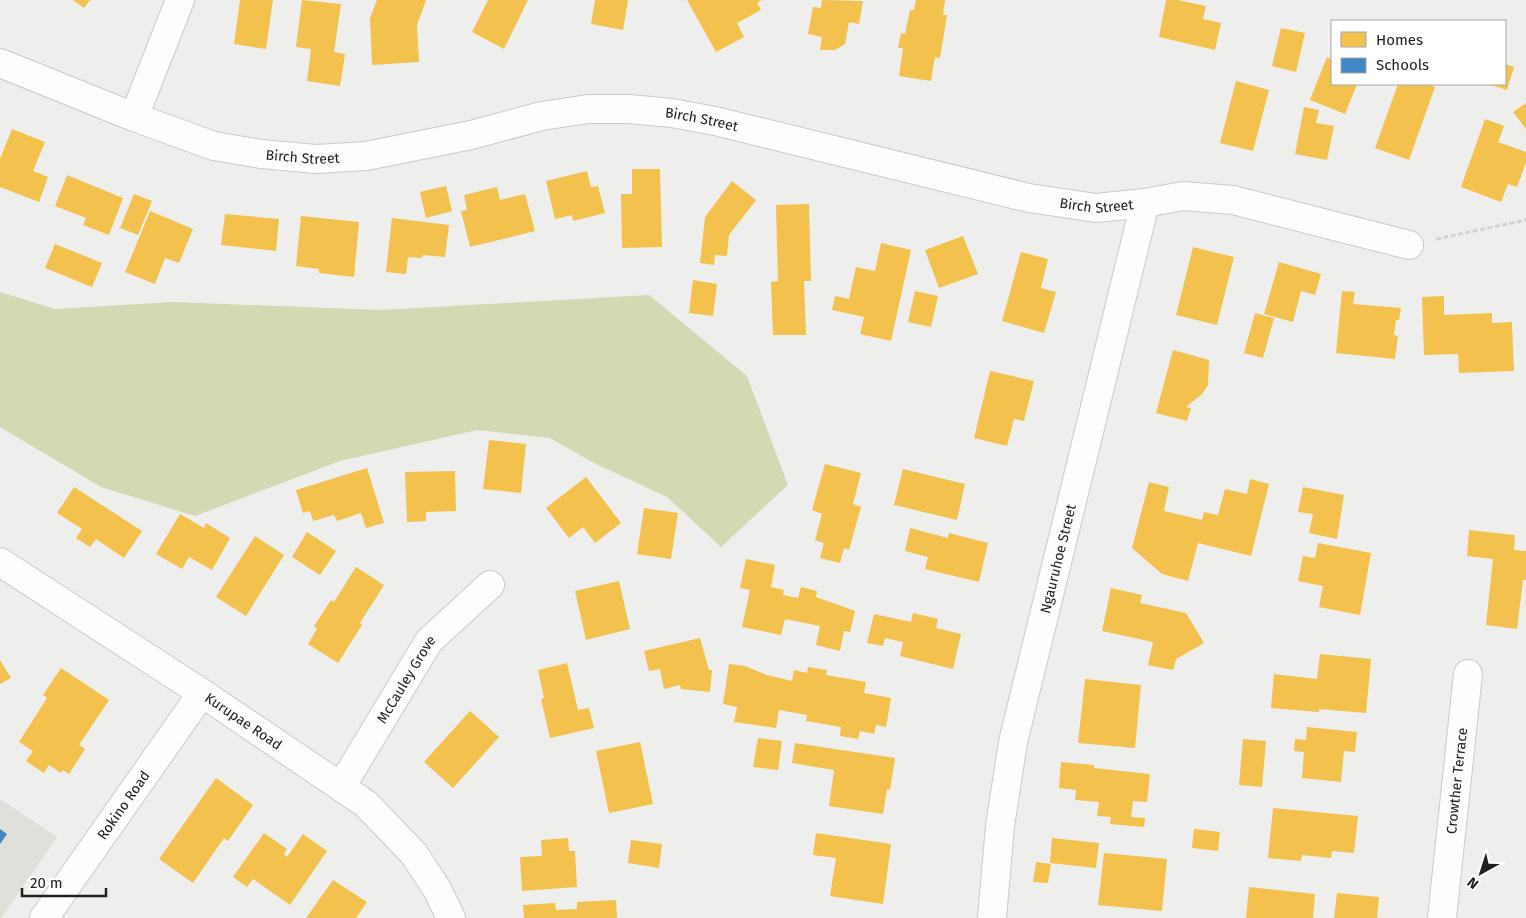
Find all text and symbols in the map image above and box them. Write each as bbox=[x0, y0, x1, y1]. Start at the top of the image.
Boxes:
legend bbox=[1331, 20, 1506, 85]
text: Homes bbox=[1376, 31, 1423, 49]
text: Schools bbox=[1376, 56, 1429, 74]
street label: Birch Street bbox=[664, 104, 741, 136]
street label: Birch Street bbox=[265, 146, 341, 168]
street label: Birch Street bbox=[1058, 195, 1135, 217]
street label: Ngauruhoe Street bbox=[1037, 502, 1080, 615]
street label: McCauley Grove bbox=[373, 631, 439, 726]
street label: Kurupae Road bbox=[202, 690, 285, 754]
street label: Crowther Terrace bbox=[1443, 727, 1471, 835]
street label: Rokino Road bbox=[94, 768, 154, 843]
north arrow bbox=[1456, 848, 1506, 898]
scale bar bbox=[22, 866, 106, 898]
text: N bbox=[1464, 873, 1482, 892]
text: 20 m bbox=[30, 874, 63, 892]

